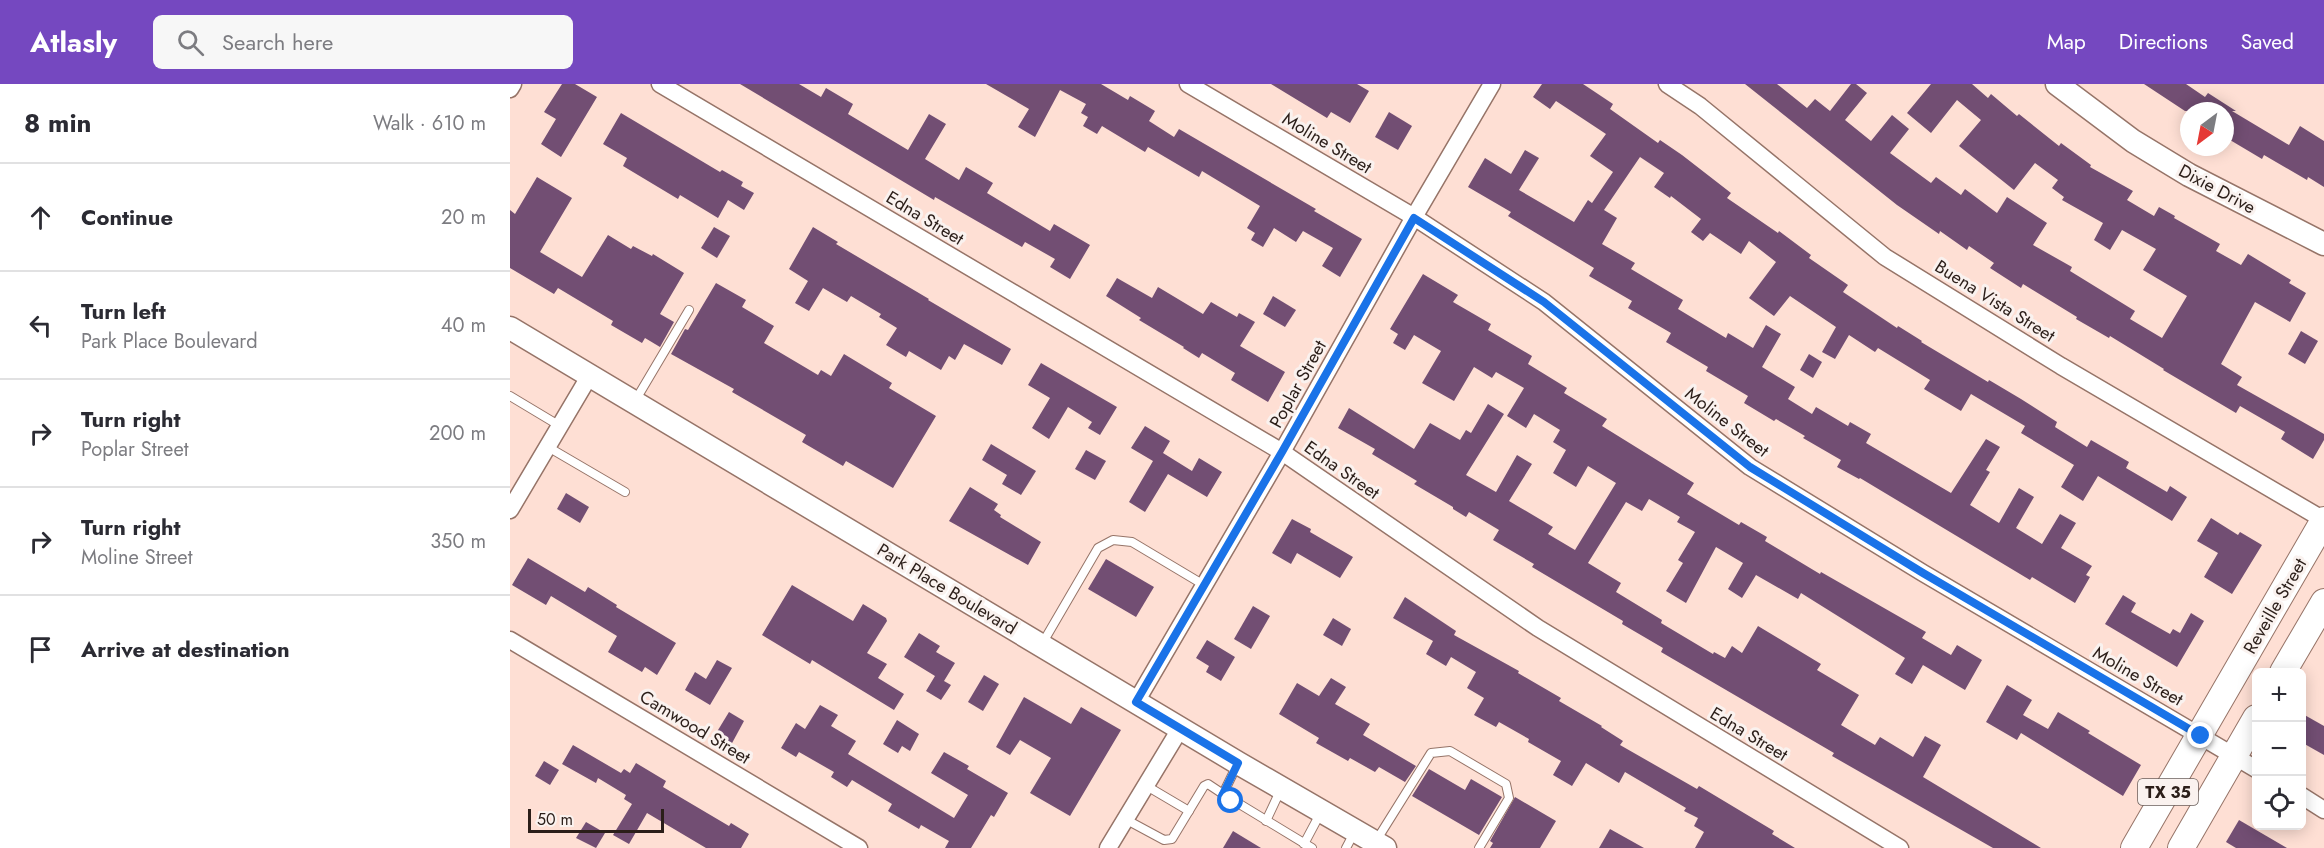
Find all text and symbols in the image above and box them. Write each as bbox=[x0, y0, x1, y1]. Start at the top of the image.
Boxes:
search box bbox=[153, 15, 573, 69]
text: Atlasly bbox=[30, 22, 117, 63]
icon: search bbox=[174, 26, 207, 59]
text: Search here bbox=[222, 26, 333, 58]
text: Map bbox=[2047, 27, 2086, 57]
text: Directions bbox=[2119, 27, 2208, 57]
text: Saved bbox=[2241, 27, 2294, 57]
north arrow bbox=[2180, 102, 2234, 156]
text: 8 min bbox=[24, 104, 92, 142]
street label: Moline Street bbox=[1277, 106, 1377, 180]
text: Walk · 610 m bbox=[373, 109, 486, 138]
street label: Dixie Drive bbox=[2174, 158, 2260, 220]
street label: Edna Street bbox=[881, 185, 969, 252]
icon: ahead bbox=[24, 201, 57, 234]
text: Continue bbox=[81, 201, 173, 233]
text: 20 m bbox=[441, 203, 486, 232]
street label: Buena Vista Street bbox=[1930, 254, 2061, 349]
text: Turn left bbox=[81, 295, 166, 327]
icon: left bbox=[24, 309, 57, 342]
text: 40 m bbox=[441, 311, 486, 340]
text: Park Place Boulevard bbox=[81, 327, 258, 356]
street label: Poplar Street bbox=[1263, 335, 1333, 433]
street label: Moline Street bbox=[1679, 381, 1775, 464]
text: Turn right bbox=[81, 403, 181, 435]
icon: right bbox=[24, 417, 57, 450]
text: 200 m bbox=[429, 419, 486, 448]
text: Poplar Street bbox=[81, 435, 188, 464]
street label: Edna Street bbox=[1299, 435, 1385, 506]
text: Turn right bbox=[81, 511, 181, 543]
icon: right bbox=[24, 525, 57, 558]
text: 350 m bbox=[430, 527, 486, 556]
street label: Park Place Boulevard bbox=[872, 537, 1022, 641]
text: Moline Street bbox=[81, 543, 192, 572]
street label: Reveille Street bbox=[2237, 553, 2313, 659]
icon: arrive bbox=[24, 633, 57, 666]
text: Arrive at destination bbox=[81, 633, 290, 665]
street label: Moline Street bbox=[2088, 640, 2189, 713]
map controls bbox=[2252, 668, 2306, 830]
button: + bbox=[2252, 668, 2306, 722]
street label: Camwood Street bbox=[635, 684, 756, 771]
street label: Edna Street bbox=[1705, 701, 1793, 768]
route end bbox=[2187, 722, 2213, 748]
button: − bbox=[2252, 722, 2306, 776]
button: locate bbox=[2252, 776, 2306, 830]
road number: TX 35 bbox=[2138, 779, 2198, 805]
route start bbox=[1217, 787, 1243, 813]
scale bar bbox=[528, 806, 664, 834]
text: 50 m bbox=[537, 808, 573, 831]

